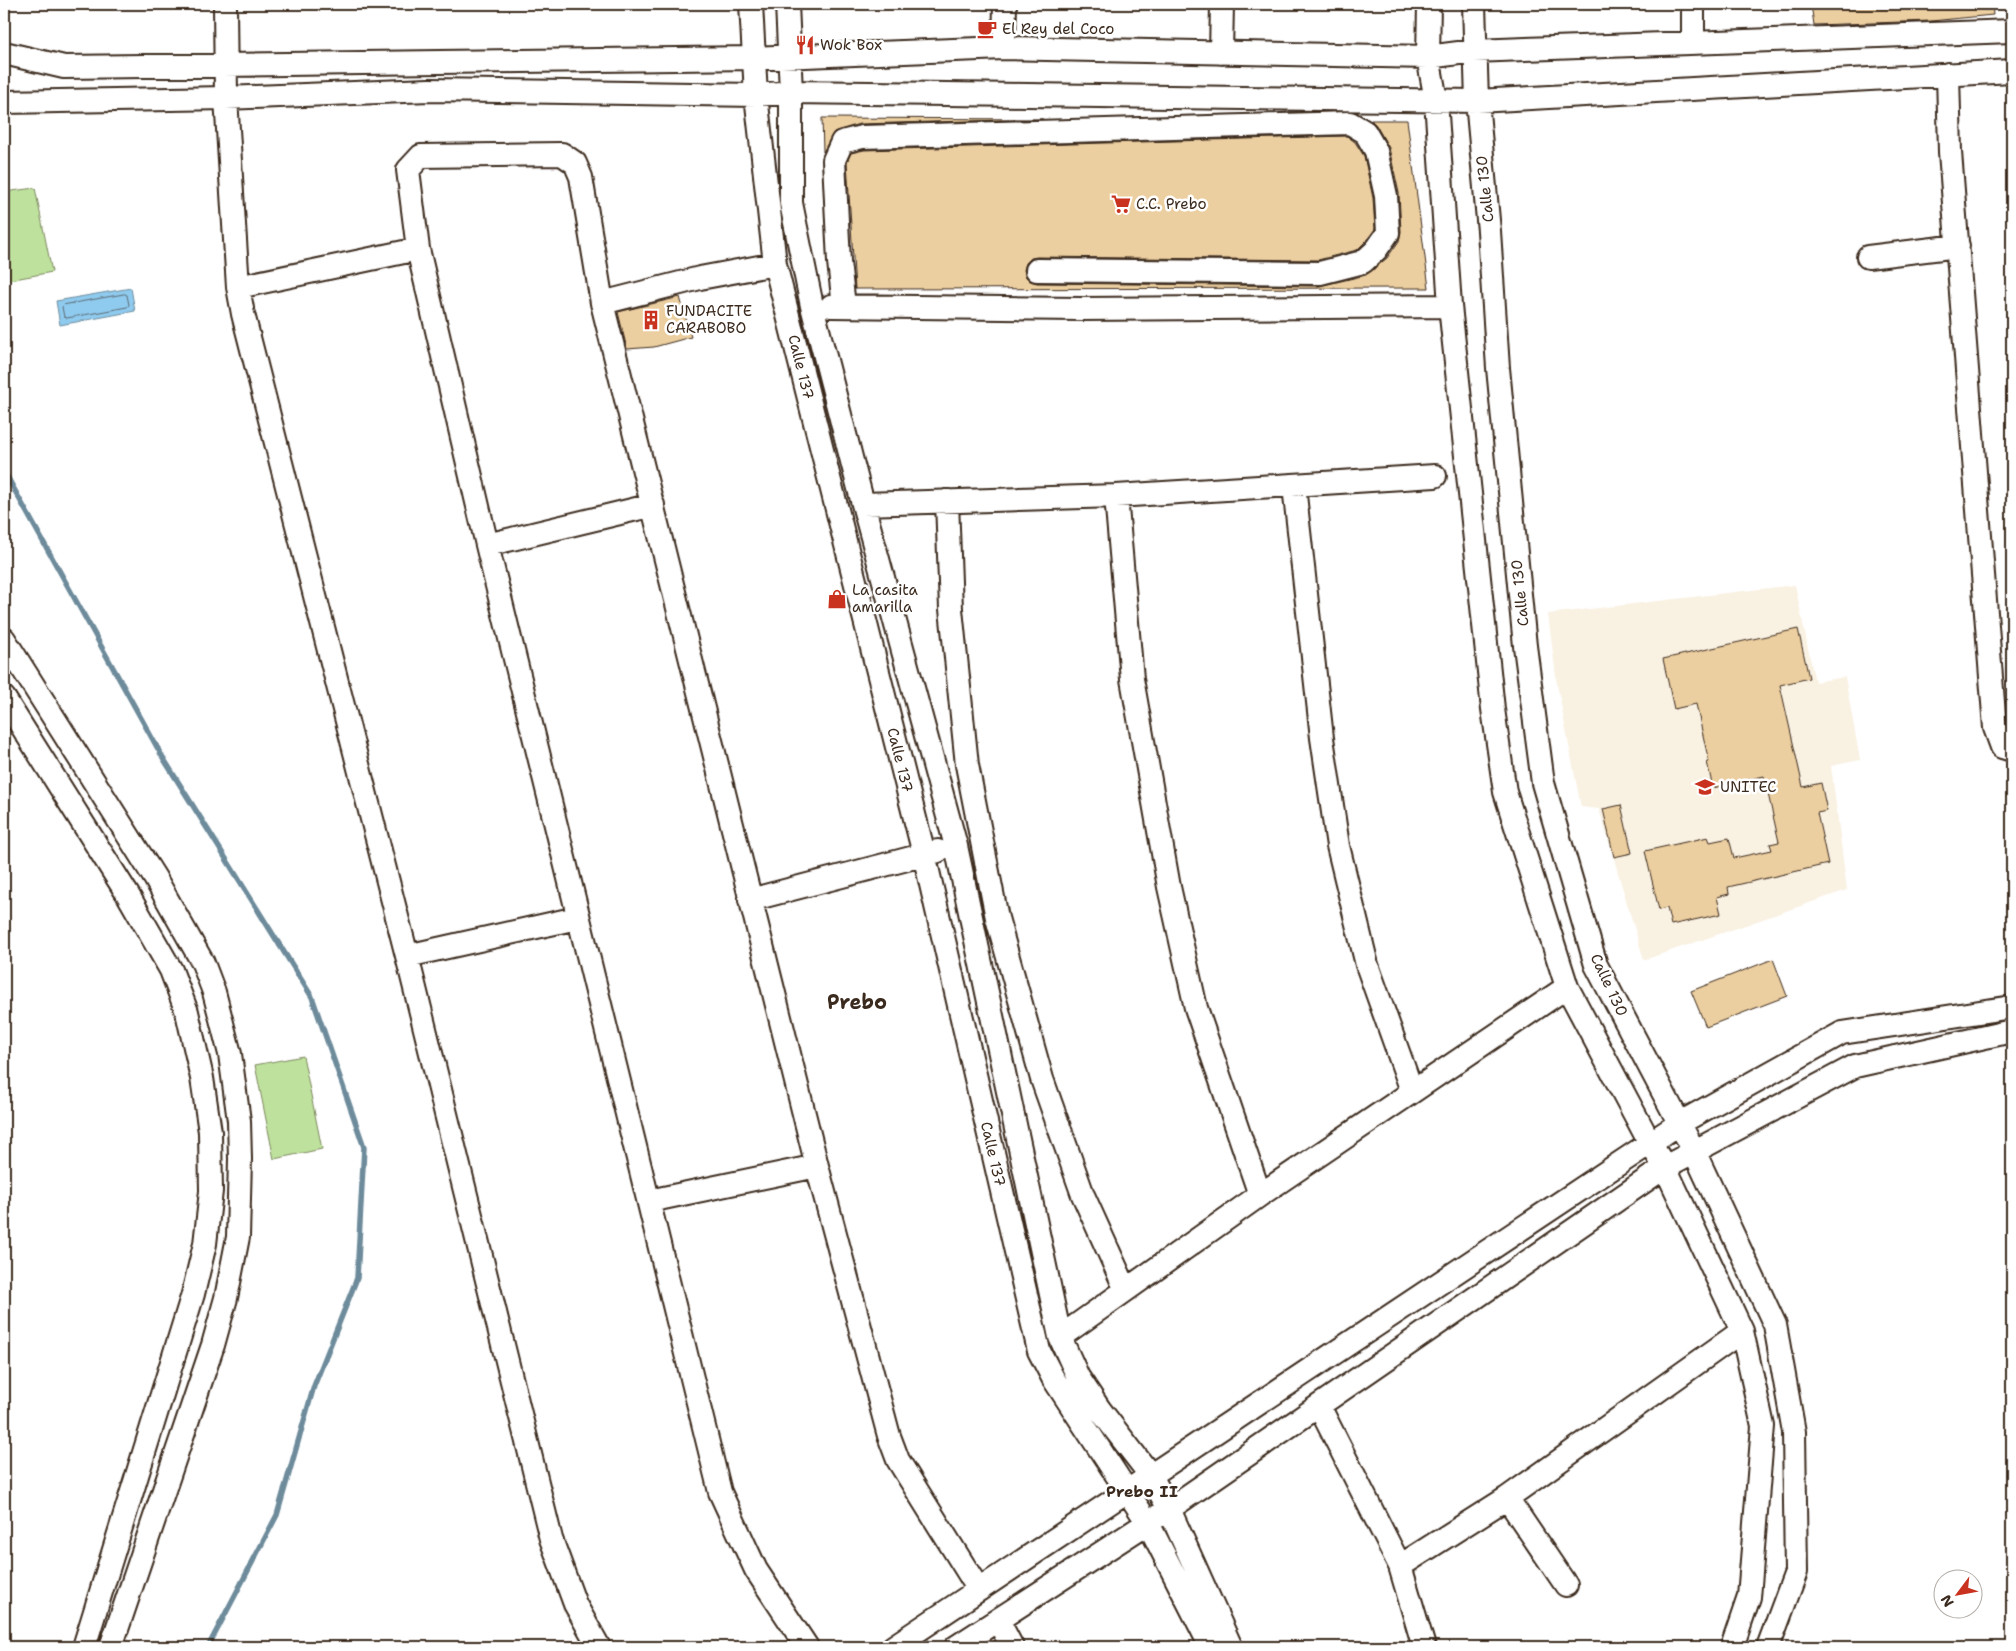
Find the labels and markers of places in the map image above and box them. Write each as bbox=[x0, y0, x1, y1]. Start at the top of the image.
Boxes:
cafe icon: El Rey del Coco bbox=[976, 18, 998, 40]
place label: El Rey del Coco bbox=[1002, 19, 1114, 39]
restaurant icon: Wok Box bbox=[794, 34, 816, 56]
place label: Wok Box bbox=[820, 35, 882, 55]
supermarket icon: C.C. Prebo bbox=[1110, 193, 1132, 215]
place label: C.C. Prebo bbox=[1136, 194, 1207, 214]
place label: FUNDACITE CARABOBO bbox=[666, 301, 752, 338]
building icon: FUNDACITE CARABOBO bbox=[640, 309, 662, 331]
place label: La casita amarilla bbox=[852, 580, 918, 617]
shop icon: La casita amarilla bbox=[826, 588, 848, 610]
school or university icon: UNITEC bbox=[1694, 776, 1716, 798]
place label: UNITEC bbox=[1720, 777, 1776, 797]

